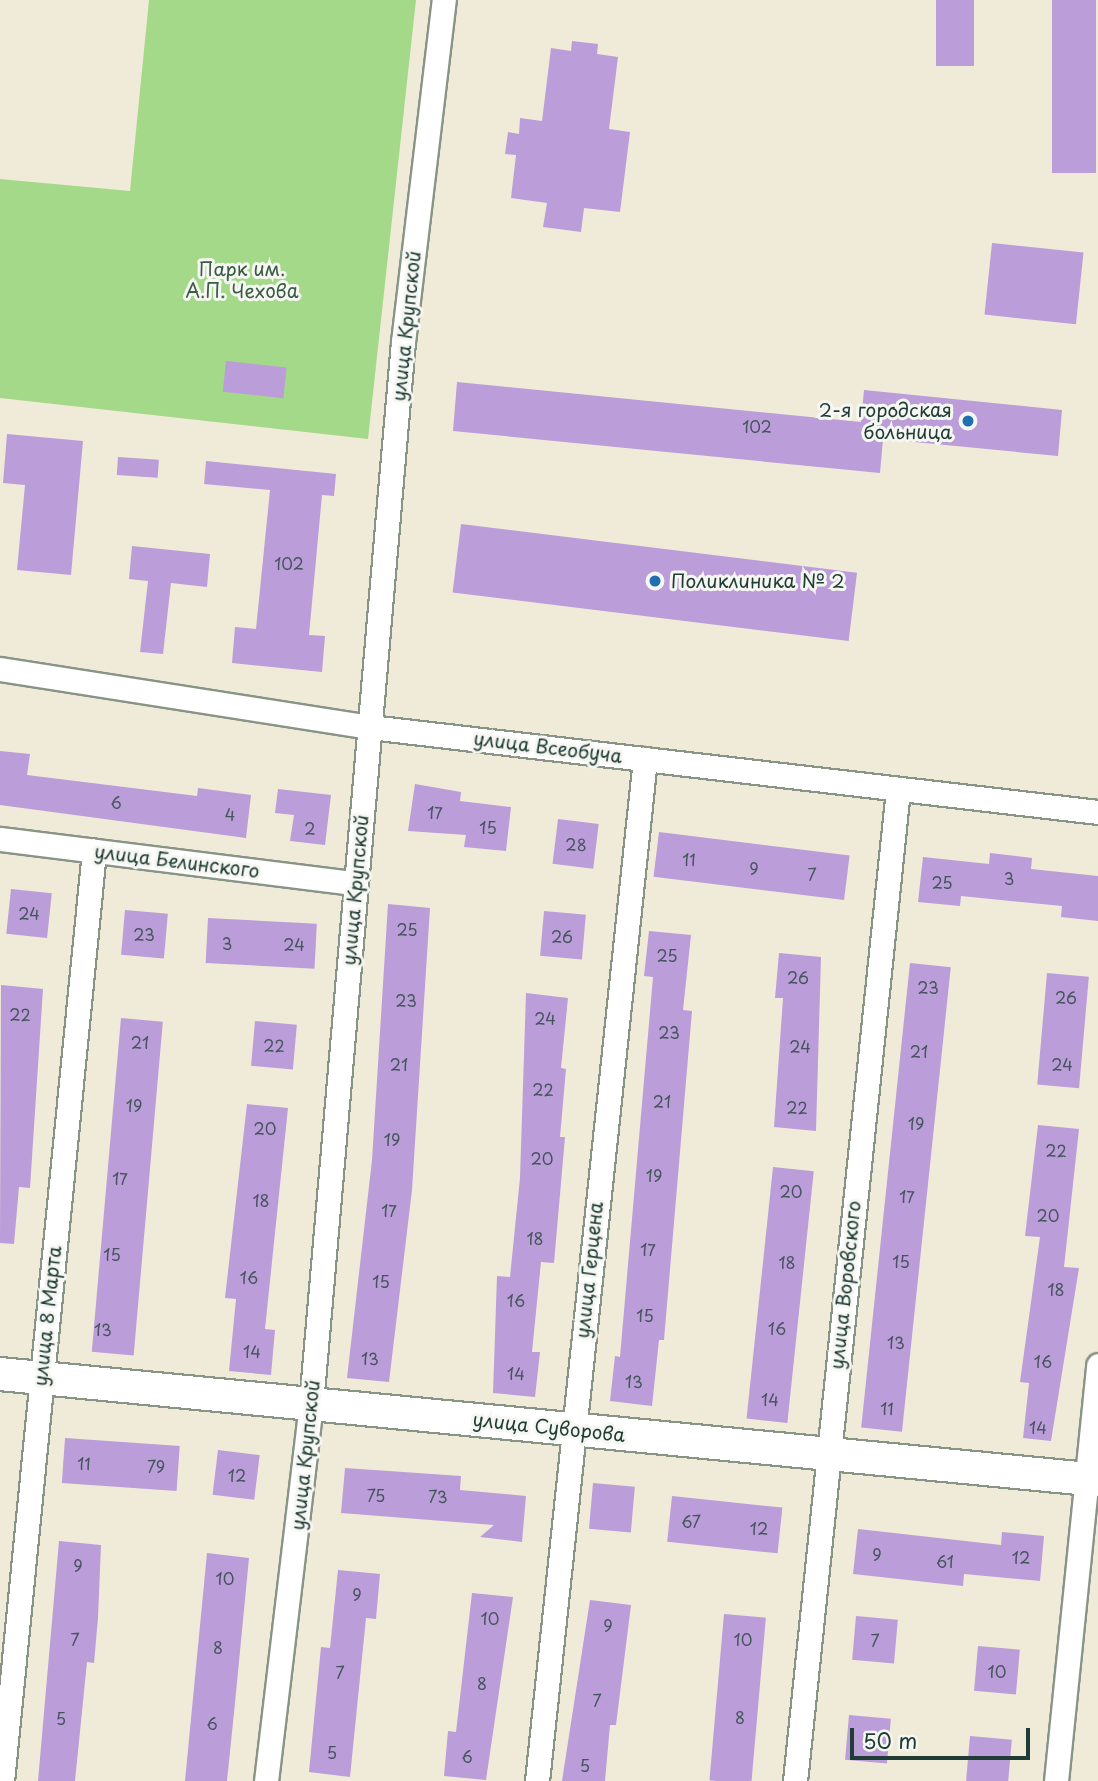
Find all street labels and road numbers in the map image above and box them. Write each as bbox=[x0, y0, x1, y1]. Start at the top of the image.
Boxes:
street label: улица Крупской bbox=[387, 249, 425, 403]
street label: улица Всеобуча bbox=[472, 727, 624, 767]
street label: улица Крупской bbox=[337, 813, 373, 967]
street label: улица Белинского bbox=[93, 840, 261, 882]
street label: улица Воровского bbox=[825, 1199, 865, 1371]
street label: улица Герцена bbox=[570, 1200, 608, 1340]
street label: улица 8 Марта bbox=[28, 1244, 66, 1388]
street label: улица Крупской bbox=[286, 1378, 324, 1532]
street label: улица Суворова bbox=[471, 1408, 627, 1446]

